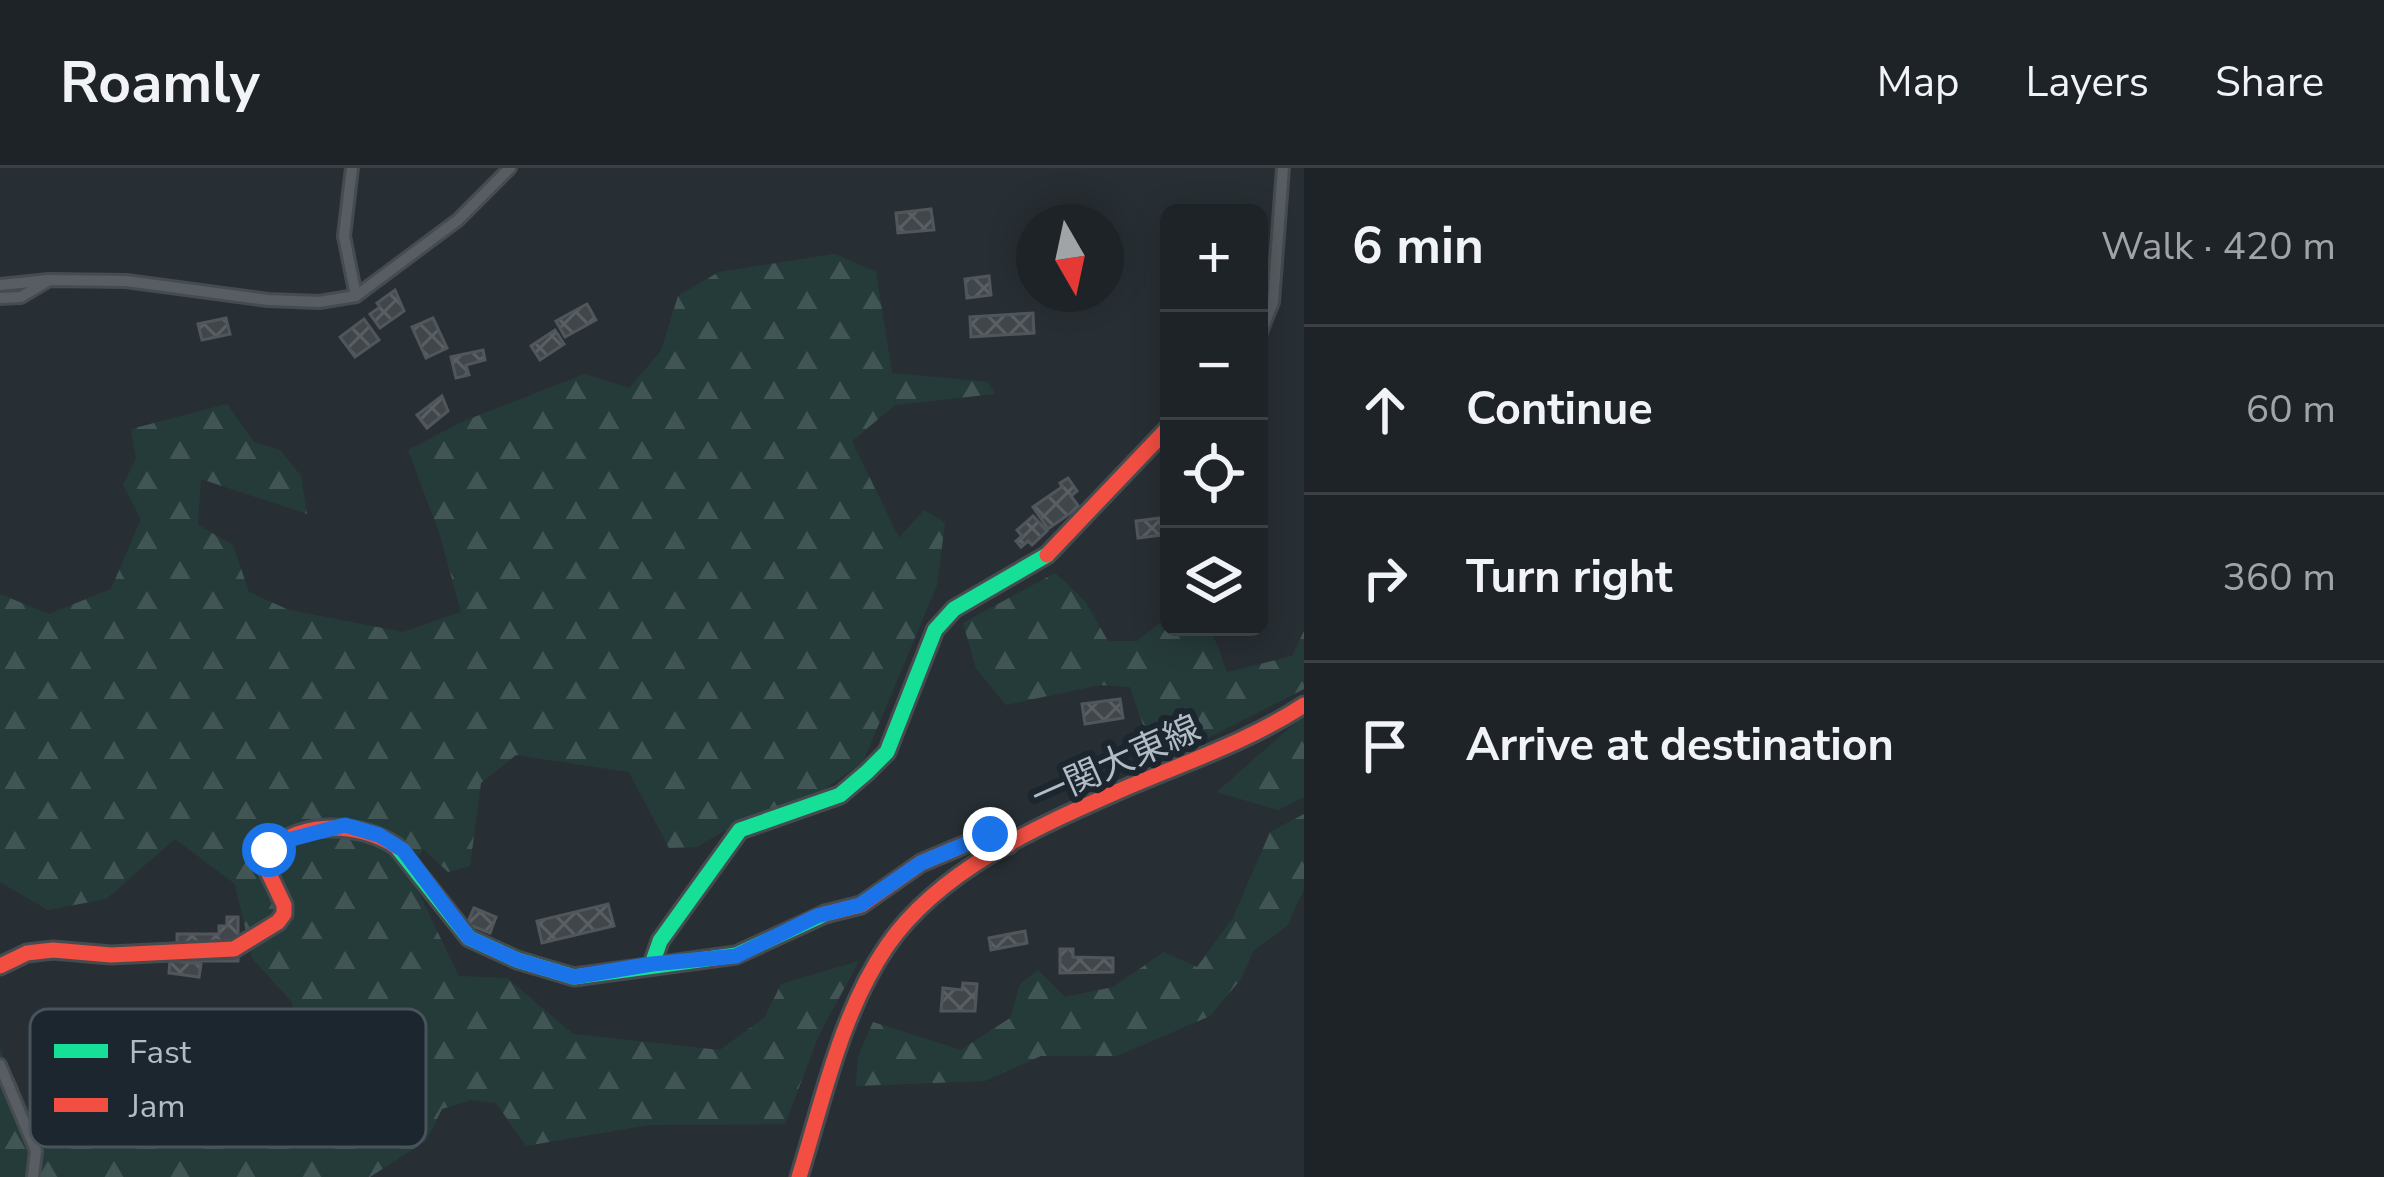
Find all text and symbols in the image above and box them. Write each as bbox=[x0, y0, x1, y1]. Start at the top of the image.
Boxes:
text: Roamly bbox=[60, 44, 260, 122]
text: Map bbox=[1877, 54, 1959, 111]
text: Layers bbox=[2025, 54, 2149, 111]
text: Share bbox=[2215, 54, 2324, 111]
north arrow bbox=[1016, 204, 1124, 312]
map controls bbox=[1160, 204, 1268, 636]
button: + bbox=[1160, 204, 1268, 312]
text: 6 min bbox=[1352, 211, 1484, 281]
text: Walk · 420 m bbox=[2101, 220, 2336, 273]
button: − bbox=[1160, 312, 1268, 420]
icon: ahead bbox=[1352, 377, 1418, 443]
text: Continue bbox=[1466, 379, 1653, 440]
text: 60 m bbox=[2246, 383, 2336, 436]
button: locate bbox=[1160, 420, 1268, 528]
button: layers bbox=[1160, 528, 1268, 636]
icon: right bbox=[1352, 545, 1418, 611]
text: Turn right bbox=[1466, 547, 1673, 608]
text: 360 m bbox=[2222, 551, 2336, 604]
street label: 一関大東線 bbox=[1024, 704, 1208, 822]
icon: arrive bbox=[1352, 713, 1418, 779]
text: Arrive at destination bbox=[1466, 715, 1894, 776]
route end bbox=[963, 807, 1017, 861]
route start bbox=[242, 823, 296, 877]
legend bbox=[30, 1009, 426, 1147]
text: Fast bbox=[129, 1030, 192, 1075]
text: Jam bbox=[128, 1084, 185, 1129]

